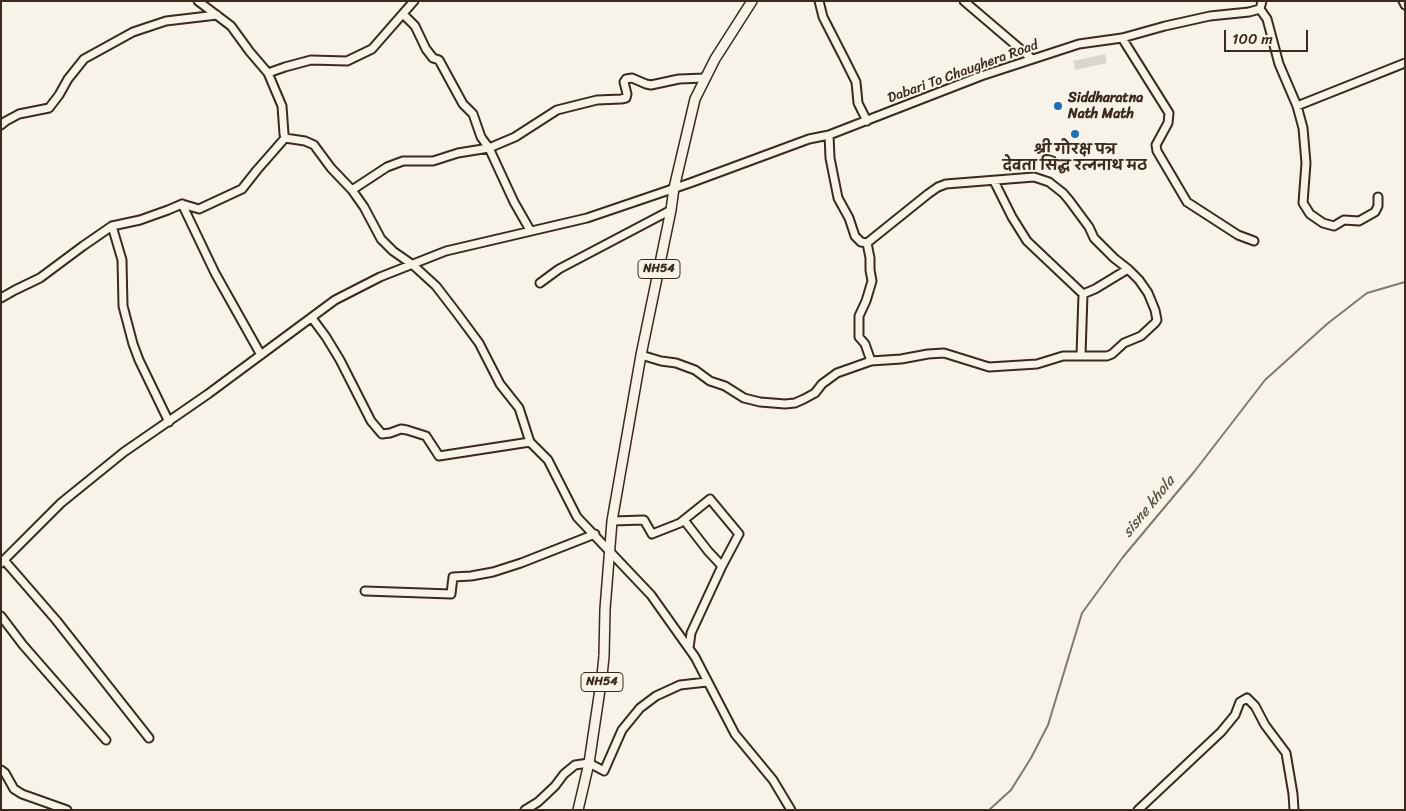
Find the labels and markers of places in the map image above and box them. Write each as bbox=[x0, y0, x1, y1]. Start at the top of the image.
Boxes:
place label: Siddharatna Nath Math bbox=[1068, 90, 1143, 122]
marker: Siddharatna Nath Math bbox=[1052, 100, 1064, 112]
marker: श्री गोरक्ष पत्र देवता सिद्ध रत्ननाथ मठ bbox=[1069, 128, 1081, 140]
place label: श्री गोरक्ष पत्र देवता सिद्ध रत्ननाथ मठ bbox=[1003, 142, 1147, 174]

